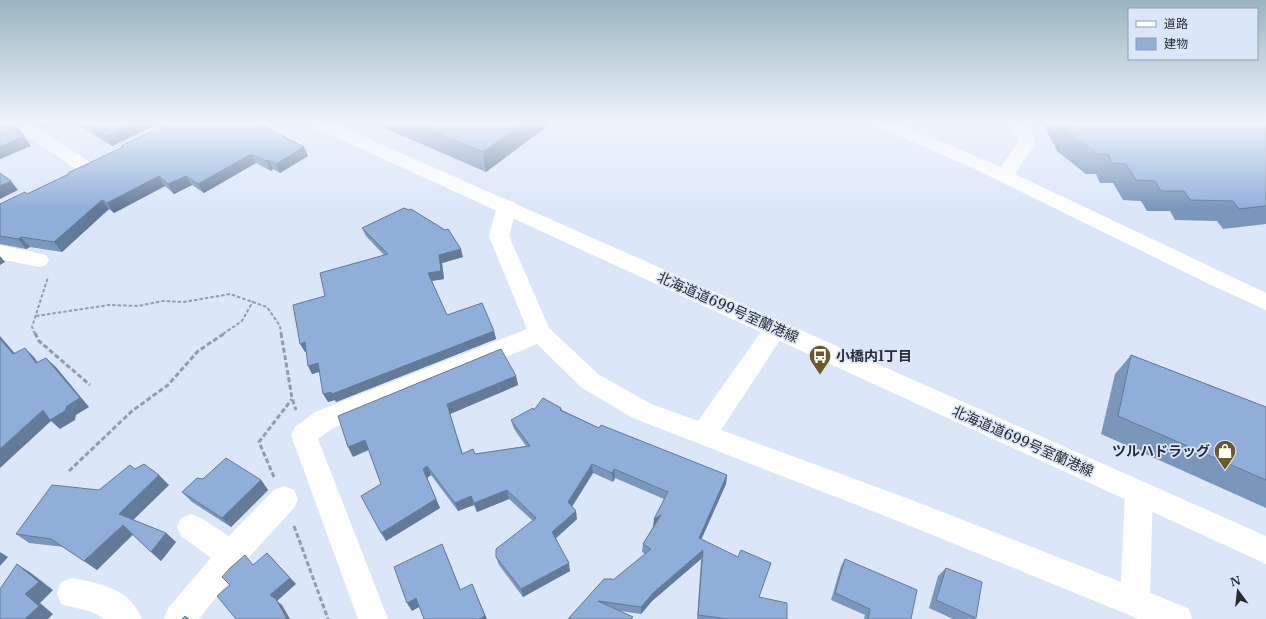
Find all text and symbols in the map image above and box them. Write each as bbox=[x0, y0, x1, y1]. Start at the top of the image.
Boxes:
legend bbox=[1128, 8, 1258, 60]
text: 道路 bbox=[1164, 16, 1188, 31]
text: 建物 bbox=[1164, 36, 1188, 51]
street label: 北海道道699号室蘭港線 bbox=[654, 268, 802, 346]
bus stop icon: 小橋内1丁目 bbox=[807, 343, 833, 376]
place label: 小橋内1丁目 bbox=[836, 347, 912, 365]
street label: 北海道道699号室蘭港線 bbox=[949, 402, 1097, 480]
shop icon: ツルハドラッグ bbox=[1212, 438, 1238, 471]
place label: ツルハドラッグ bbox=[1112, 442, 1210, 460]
north arrow bbox=[1218, 571, 1258, 611]
text: N bbox=[1229, 573, 1243, 589]

